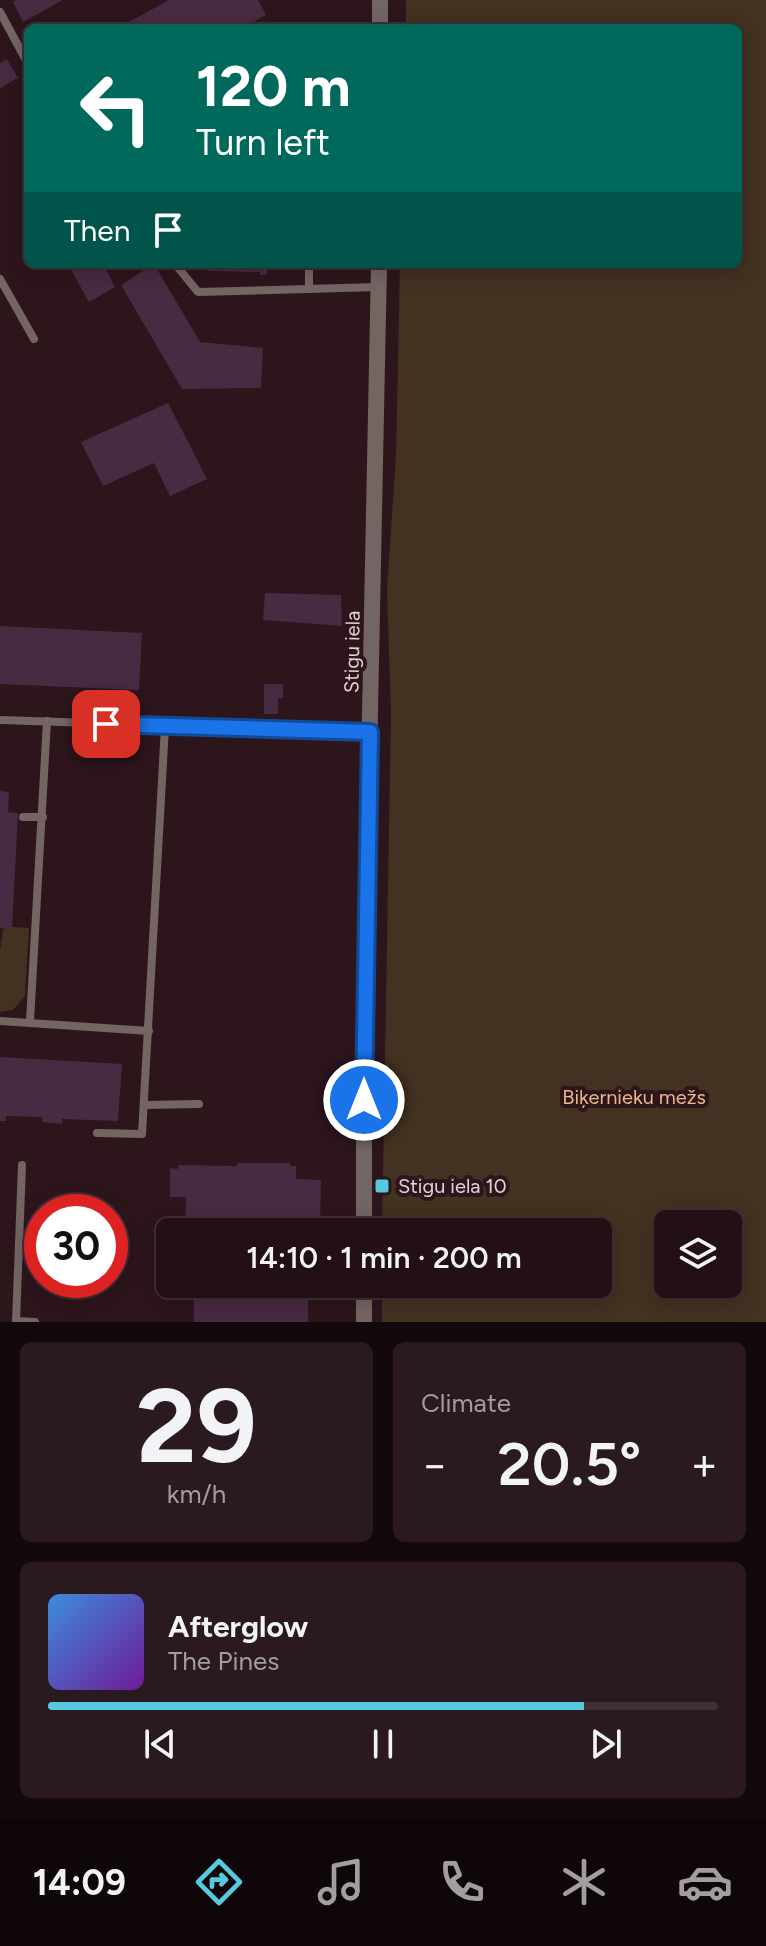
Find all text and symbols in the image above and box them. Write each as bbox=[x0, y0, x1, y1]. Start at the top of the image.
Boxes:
text: 120 m bbox=[196, 53, 351, 120]
icon: left bbox=[64, 56, 168, 160]
text: Turn left bbox=[196, 121, 330, 164]
icon: arrive bbox=[146, 208, 190, 252]
text: Then bbox=[64, 212, 130, 249]
street label: Stigu iela bbox=[339, 611, 365, 693]
pin bbox=[72, 690, 140, 758]
icon: arrive bbox=[84, 702, 128, 746]
position arrow bbox=[322, 1058, 406, 1142]
park label: Biķernieku mežs bbox=[562, 1085, 706, 1109]
place label: Stigu iela 10 bbox=[398, 1174, 507, 1198]
marker: Stigu iela 10 bbox=[373, 1177, 391, 1195]
speed limit sign: 30 bbox=[24, 1194, 128, 1298]
map controls bbox=[654, 1210, 742, 1298]
button: layers bbox=[654, 1210, 742, 1298]
text: 14:10 · 1 min · 200 m bbox=[246, 1239, 522, 1276]
text: 29 bbox=[136, 1363, 257, 1488]
text: Climate bbox=[421, 1387, 511, 1419]
text: 20.5° bbox=[498, 1428, 642, 1500]
text: − bbox=[421, 1438, 448, 1491]
text: + bbox=[691, 1438, 718, 1491]
text: km/h bbox=[167, 1478, 226, 1510]
text: Afterglow bbox=[168, 1608, 308, 1645]
text: The Pines bbox=[168, 1645, 279, 1677]
icon: previous bbox=[138, 1722, 182, 1766]
icon: pause bbox=[361, 1722, 405, 1766]
icon: next bbox=[584, 1722, 628, 1766]
icon: directions bbox=[191, 1854, 247, 1910]
icon: music bbox=[313, 1854, 369, 1910]
icon: phone bbox=[434, 1854, 490, 1910]
icon: climate bbox=[556, 1854, 612, 1910]
icon: car bbox=[677, 1854, 733, 1910]
text: 14:09 bbox=[33, 1861, 126, 1904]

